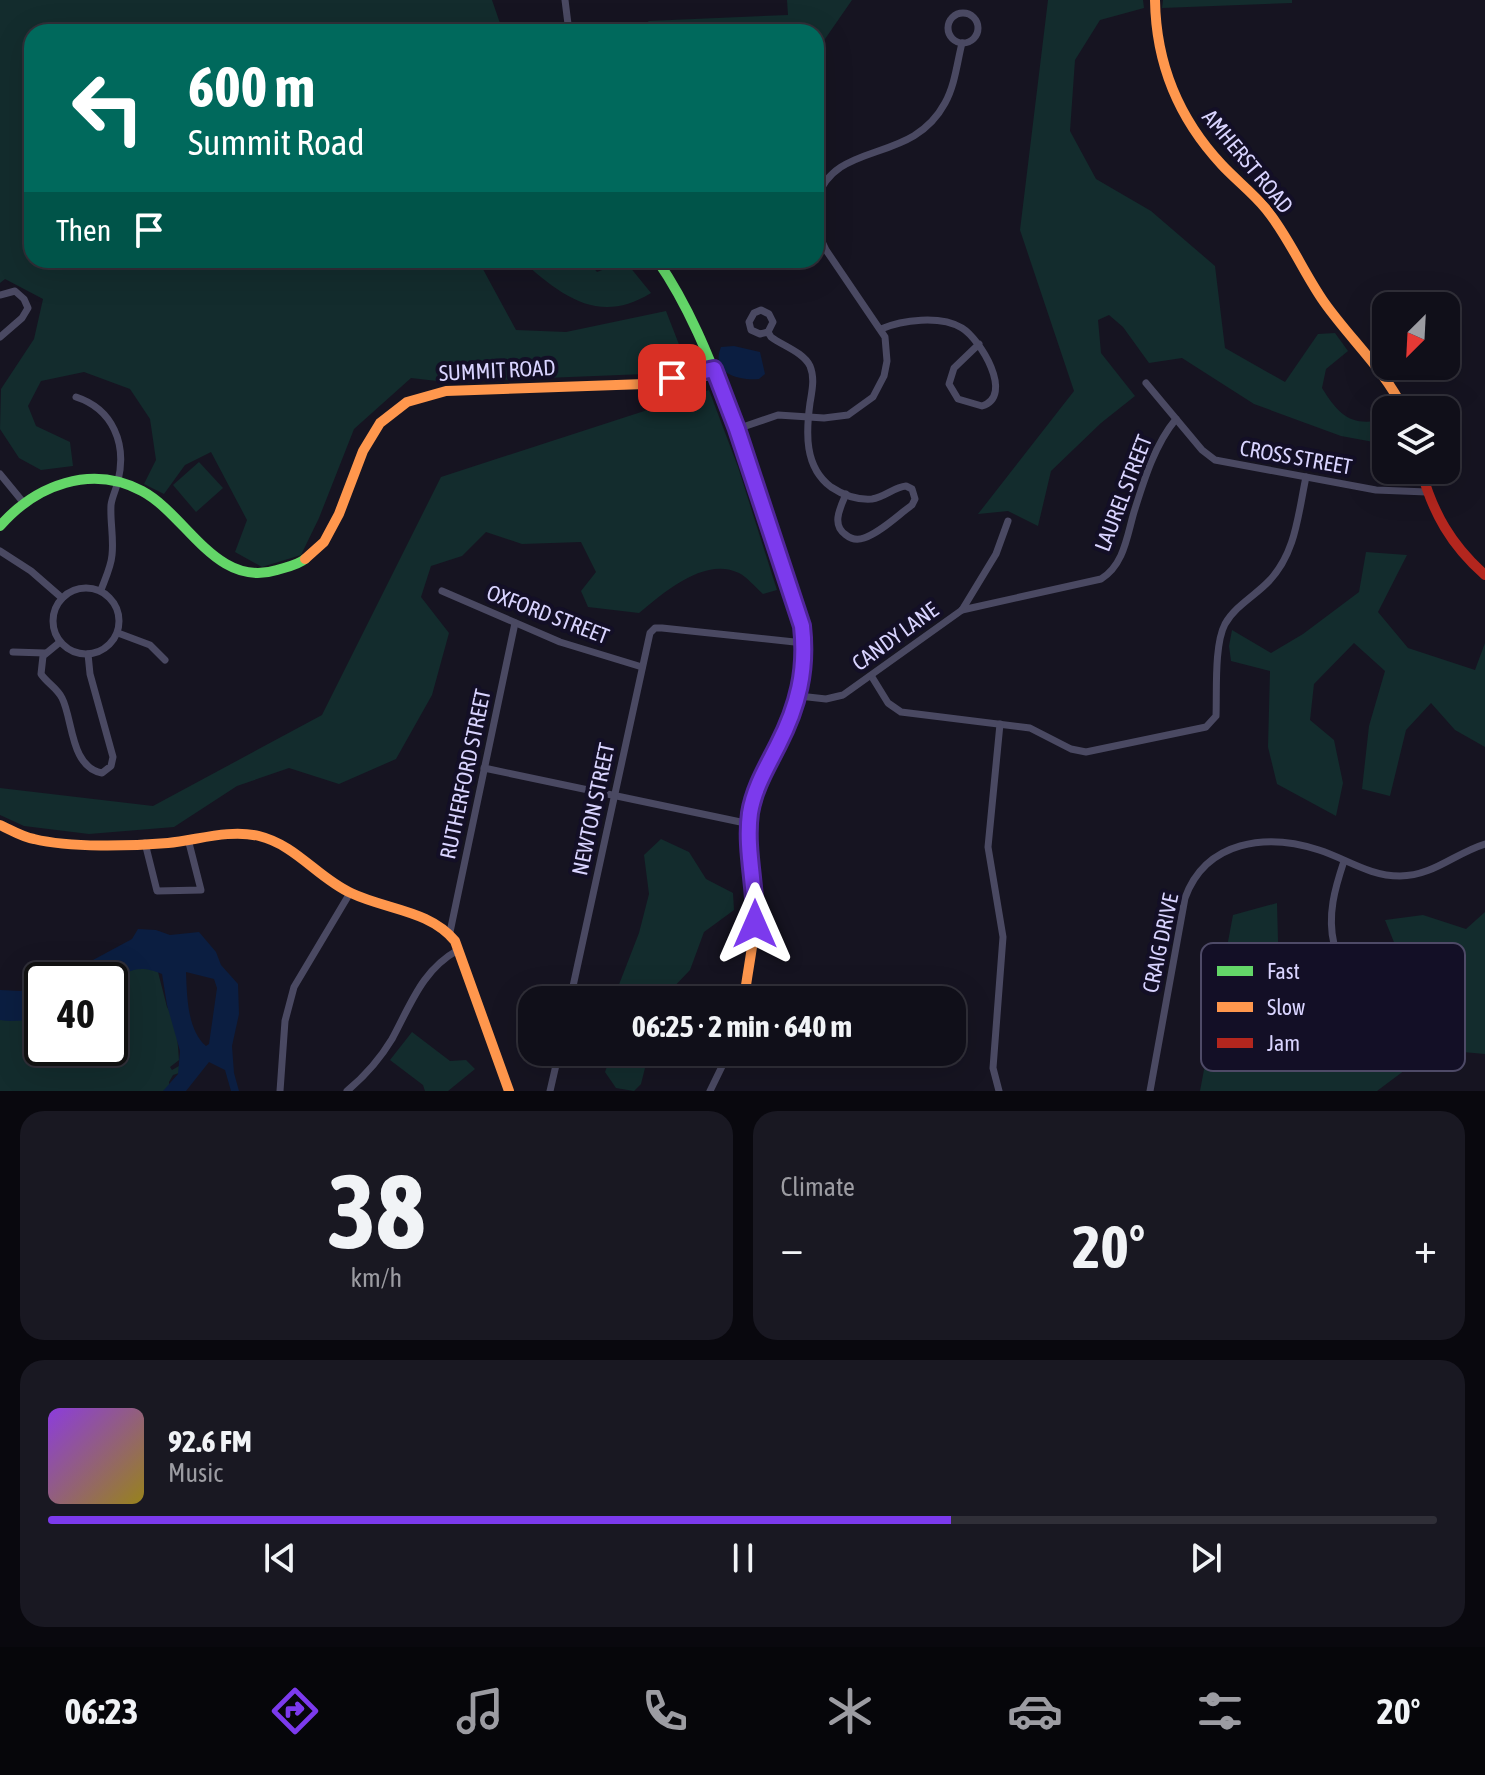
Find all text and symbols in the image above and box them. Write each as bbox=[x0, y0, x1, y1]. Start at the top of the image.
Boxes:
text: 600 m bbox=[188, 55, 315, 119]
icon: left bbox=[56, 56, 160, 160]
street label: AMHERST ROAD bbox=[1197, 104, 1299, 218]
text: Summit Road bbox=[188, 121, 365, 163]
icon: arrive bbox=[127, 208, 171, 252]
text: Then bbox=[56, 213, 111, 247]
north arrow bbox=[1372, 292, 1460, 380]
map controls bbox=[1372, 292, 1460, 484]
pin bbox=[638, 344, 706, 412]
street label: SUMMIT ROAD bbox=[438, 354, 556, 386]
icon: arrive bbox=[650, 356, 694, 400]
button: layers bbox=[1372, 396, 1460, 484]
street label: LAUREL STREET bbox=[1089, 431, 1157, 555]
street label: CROSS STREET bbox=[1238, 434, 1354, 480]
street label: OXFORD STREET bbox=[483, 579, 613, 649]
street label: CANDY LANE bbox=[847, 596, 944, 676]
street label: RUTHERFORD STREET bbox=[434, 686, 496, 861]
street label: NEWTON STREET bbox=[566, 740, 620, 878]
position arrow bbox=[713, 882, 797, 966]
street label: CRAIG DRIVE bbox=[1137, 890, 1183, 995]
legend bbox=[1201, 943, 1465, 1071]
text: Fast bbox=[1267, 958, 1300, 984]
speed limit sign: 40 bbox=[24, 962, 128, 1066]
text: Slow bbox=[1267, 994, 1305, 1020]
text: 06:25 · 2 min · 640 m bbox=[632, 1009, 852, 1043]
text: Jam bbox=[1267, 1030, 1300, 1056]
text: 38 bbox=[327, 1151, 425, 1270]
text: Climate bbox=[781, 1172, 855, 1202]
text: 20° bbox=[1072, 1212, 1145, 1281]
text: − bbox=[781, 1222, 803, 1272]
text: + bbox=[1414, 1222, 1437, 1272]
text: km/h bbox=[350, 1263, 402, 1293]
text: 92.6 FM bbox=[168, 1424, 252, 1458]
text: Music bbox=[168, 1458, 223, 1488]
icon: previous bbox=[258, 1536, 302, 1580]
icon: pause bbox=[721, 1536, 765, 1580]
icon: next bbox=[1184, 1536, 1228, 1580]
icon: directions bbox=[267, 1683, 323, 1739]
icon: music bbox=[452, 1683, 508, 1739]
icon: phone bbox=[637, 1683, 693, 1739]
icon: climate bbox=[822, 1683, 878, 1739]
icon: car bbox=[1007, 1683, 1063, 1739]
icon: filters bbox=[1192, 1683, 1248, 1739]
text: 06:23 bbox=[64, 1690, 139, 1732]
text: 20° bbox=[1377, 1690, 1421, 1732]

